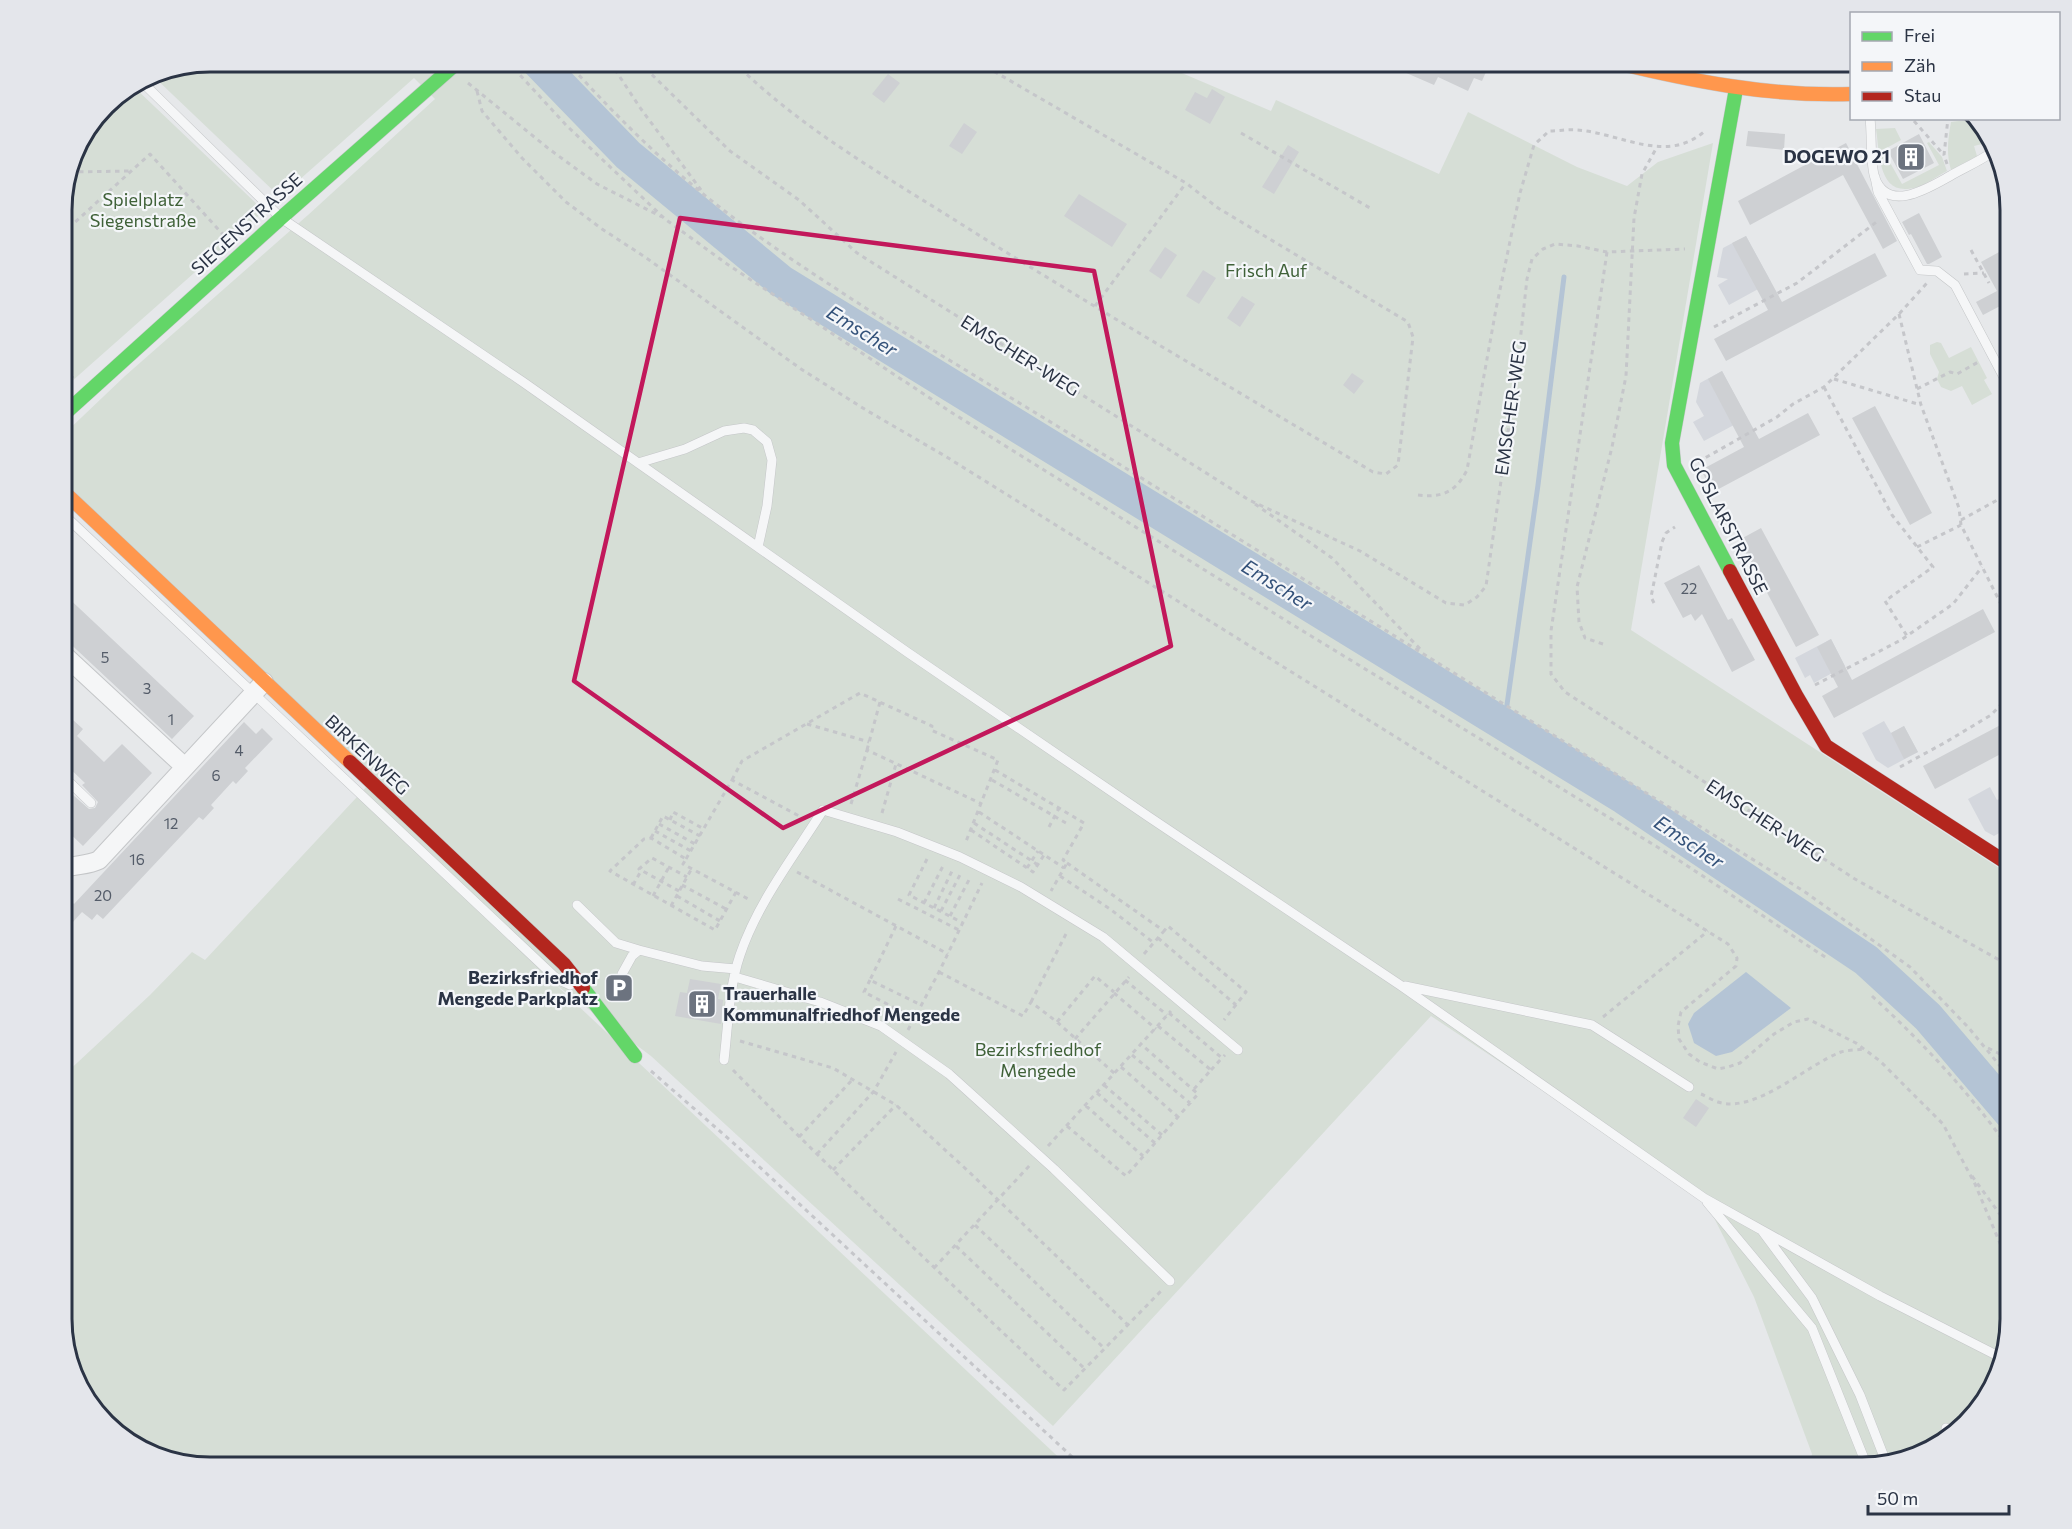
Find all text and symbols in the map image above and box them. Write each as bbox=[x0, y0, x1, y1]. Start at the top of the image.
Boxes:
legend bbox=[1850, 12, 2060, 120]
text: Frei bbox=[1904, 24, 1935, 46]
text: Zäh bbox=[1904, 54, 1936, 76]
text: Stau bbox=[1904, 84, 1941, 106]
building icon: DOGEWO 21 bbox=[1895, 141, 1927, 173]
place label: DOGEWO 21 bbox=[1783, 145, 1890, 167]
street label: SIEGENSTRASSE bbox=[186, 168, 306, 279]
park label: Spielplatz Siegenstraße bbox=[90, 188, 196, 231]
park label: Frisch Auf bbox=[1225, 259, 1308, 281]
water label: Emscher bbox=[823, 299, 903, 362]
street label: EMSCHER-WEG bbox=[957, 310, 1084, 401]
street label: EMSCHER-WEG bbox=[1490, 339, 1530, 477]
street label: GOSLARSTRASSE bbox=[1685, 453, 1773, 598]
water label: Emscher bbox=[1238, 553, 1318, 616]
house number: 22 bbox=[1681, 579, 1697, 597]
house number: 5 bbox=[101, 648, 109, 666]
house number: 3 bbox=[143, 679, 151, 697]
house number: 1 bbox=[168, 710, 174, 728]
street label: BIRKENWEG bbox=[321, 710, 414, 799]
house number: 4 bbox=[235, 741, 244, 759]
house number: 6 bbox=[211, 766, 221, 784]
street label: EMSCHER-WEG bbox=[1703, 774, 1829, 866]
water label: Emscher bbox=[1650, 809, 1730, 874]
house number: 12 bbox=[164, 814, 178, 832]
house number: 16 bbox=[129, 850, 145, 868]
house number: 20 bbox=[94, 886, 112, 904]
place label: Bezirksfriedhof Mengede Parkplatz bbox=[437, 966, 599, 1009]
parking icon: Bezirksfriedhof Mengede Parkplatz bbox=[603, 972, 635, 1004]
place label: Trauerhalle Kommunalfriedhof Mengede bbox=[723, 982, 960, 1025]
building icon: Trauerhalle Kommunalfriedhof Mengede bbox=[686, 988, 718, 1020]
park label: Bezirksfriedhof Mengede bbox=[975, 1038, 1102, 1081]
scale bar bbox=[1868, 1478, 2009, 1516]
text: 50 m bbox=[1877, 1487, 1918, 1509]

